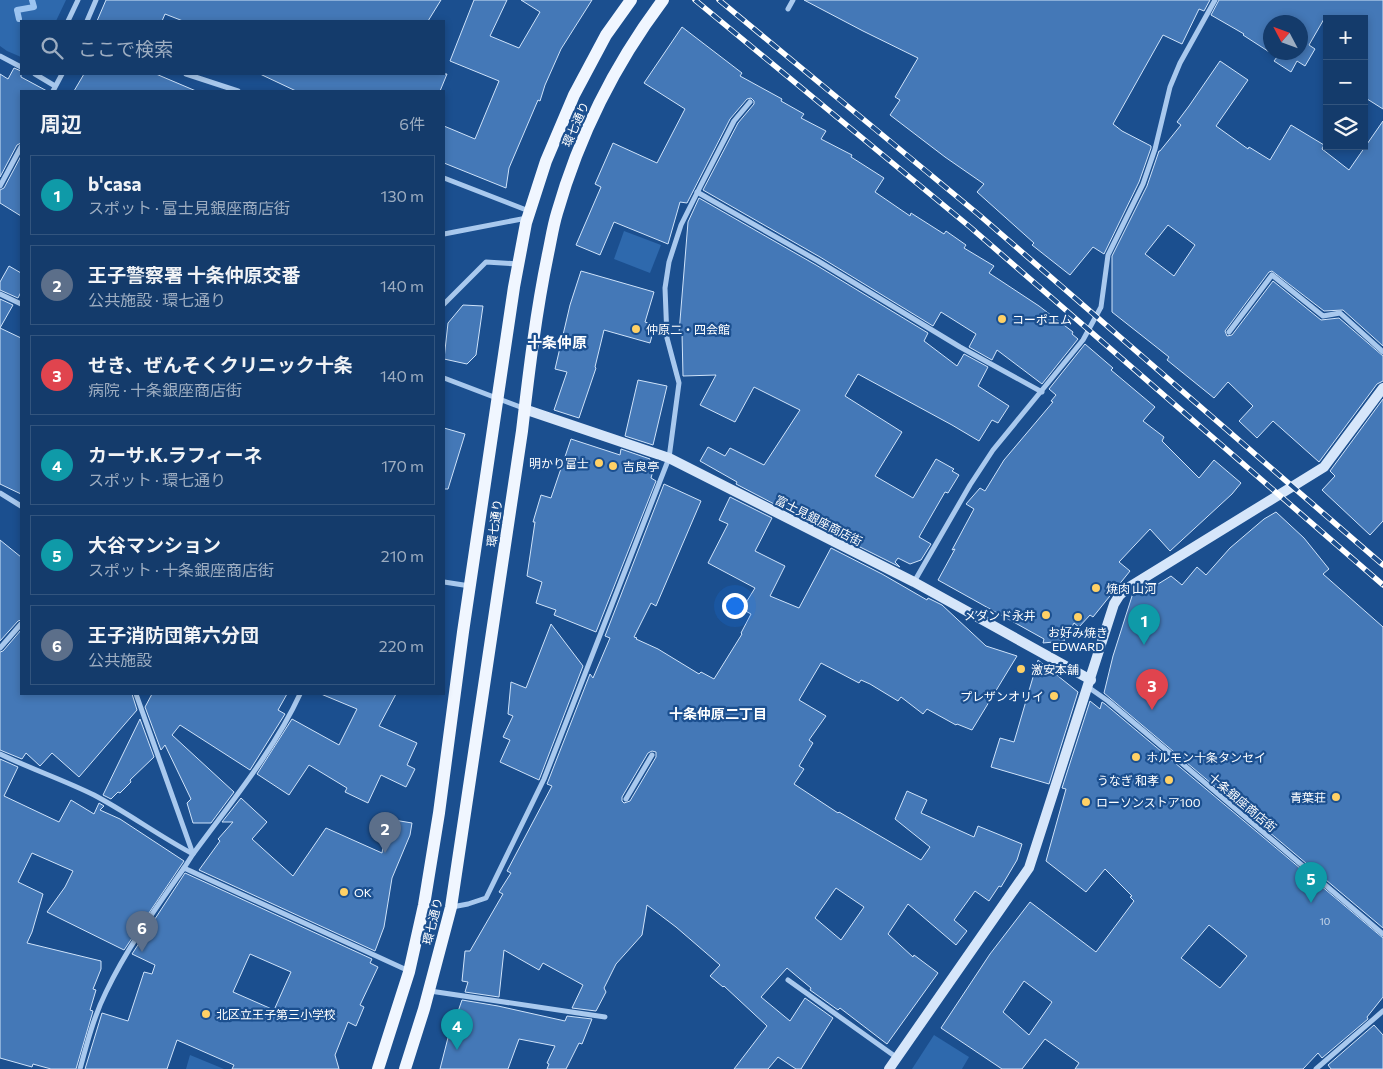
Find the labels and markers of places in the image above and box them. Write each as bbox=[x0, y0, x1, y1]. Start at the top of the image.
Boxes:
place label: コーポエム bbox=[1012, 312, 1072, 326]
marker: コーポエム bbox=[996, 313, 1008, 325]
place label: 仲原二・四会館 bbox=[646, 322, 730, 336]
marker: 仲原二・四会館 bbox=[630, 323, 642, 335]
place label: 明かり富士 bbox=[529, 456, 589, 470]
marker: 明かり富士 bbox=[593, 457, 605, 469]
place label: 吉良亭 bbox=[623, 459, 659, 473]
marker: 吉良亭 bbox=[607, 460, 619, 472]
place label: 焼肉 山河 bbox=[1106, 581, 1156, 595]
marker: 焼肉 山河 bbox=[1090, 582, 1102, 594]
pin: 1 bbox=[1128, 604, 1160, 645]
place label: メダンド永井 bbox=[964, 608, 1036, 622]
marker: メダンド永井 bbox=[1040, 609, 1052, 621]
marker: お好み焼き EDWARD bbox=[1072, 611, 1084, 623]
place label: お好み焼き EDWARD bbox=[1048, 625, 1108, 653]
place label: 激安本舗 bbox=[1031, 662, 1079, 676]
marker: 激安本舗 bbox=[1015, 663, 1027, 675]
pin: 3 bbox=[1136, 669, 1168, 710]
place label: プレザンオリイ bbox=[960, 689, 1044, 703]
marker: プレザンオリイ bbox=[1048, 690, 1060, 702]
place label: ホルモン十条タンセイ bbox=[1146, 750, 1266, 764]
marker: ホルモン十条タンセイ bbox=[1130, 751, 1142, 763]
place label: うなぎ 和孝 bbox=[1097, 773, 1159, 787]
marker: うなぎ 和孝 bbox=[1163, 774, 1175, 786]
place label: 青葉荘 bbox=[1290, 790, 1326, 804]
marker: 青葉荘 bbox=[1330, 791, 1342, 803]
place label: ローソンストア100 bbox=[1096, 795, 1201, 809]
marker: ローソンストア100 bbox=[1080, 796, 1092, 808]
pin: 2 bbox=[369, 812, 401, 853]
pin: 5 bbox=[1295, 862, 1327, 903]
place label: OK bbox=[354, 885, 372, 899]
marker: OK bbox=[338, 886, 350, 898]
pin: 6 bbox=[126, 911, 158, 952]
place label: 北区立王子第三小学校 bbox=[216, 1007, 336, 1021]
marker: 北区立王子第三小学校 bbox=[200, 1008, 212, 1020]
pin: 4 bbox=[441, 1009, 473, 1050]

